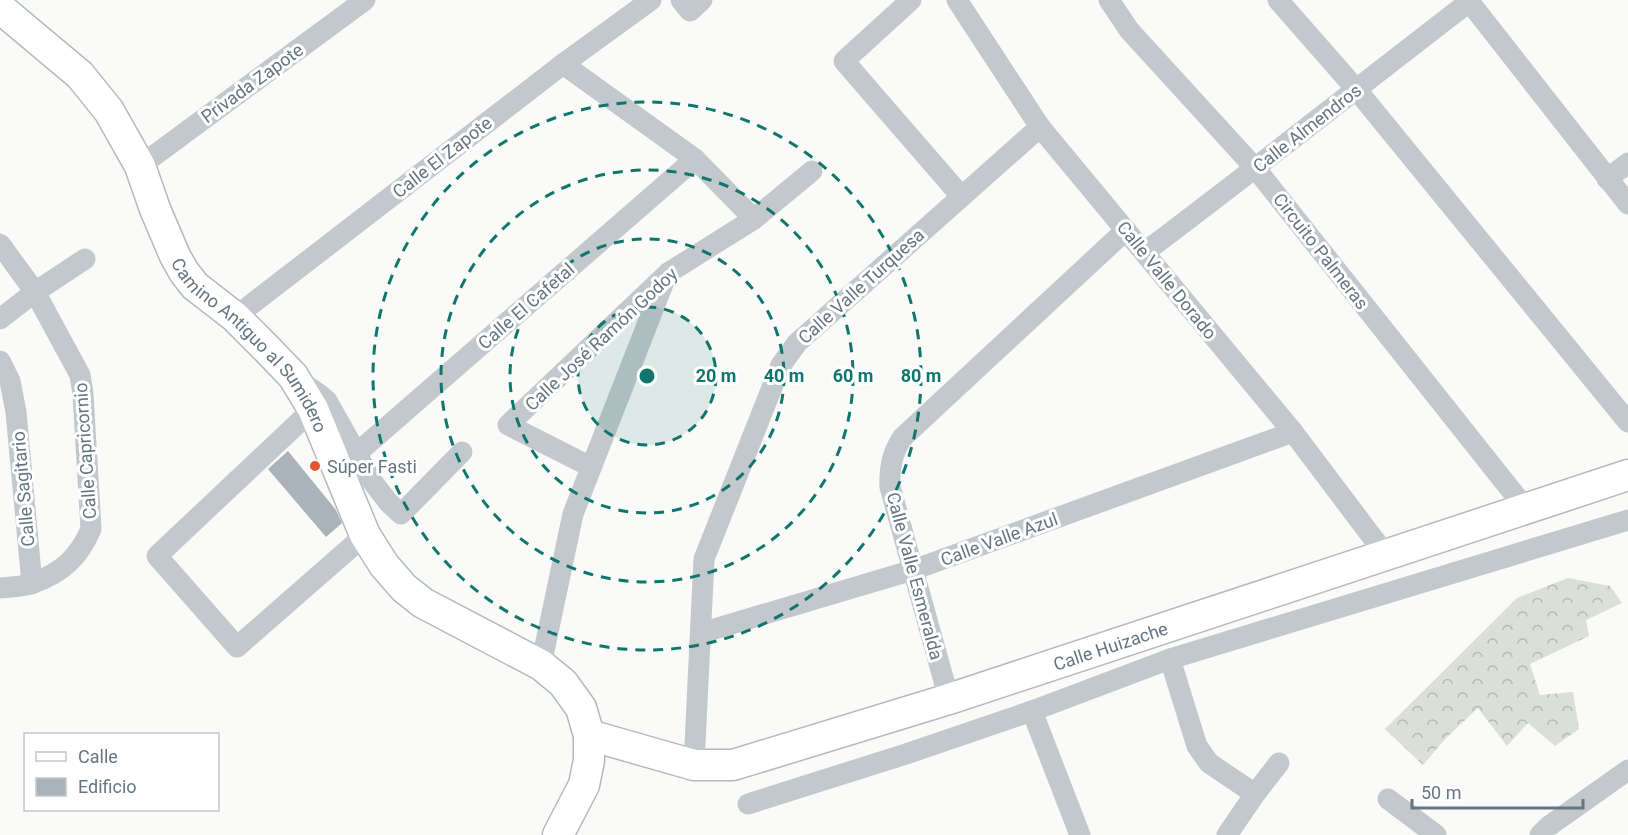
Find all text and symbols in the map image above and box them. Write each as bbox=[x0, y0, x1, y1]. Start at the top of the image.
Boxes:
street label: Privada Zapote bbox=[197, 39, 307, 127]
street label: Calle Almendros bbox=[1249, 79, 1365, 177]
street label: Calle El Zapote bbox=[388, 112, 496, 202]
street label: Circuito Palmeras bbox=[1269, 189, 1373, 313]
street label: Calle Valle Dorado bbox=[1113, 217, 1221, 343]
street label: Calle Valle Turquesa bbox=[794, 224, 928, 348]
street label: Camino Antiguo al Sumidero bbox=[168, 254, 332, 435]
street label: Calle El Cafetal bbox=[474, 259, 578, 353]
street label: Calle José Ramón Godoy bbox=[521, 263, 682, 415]
text: 20 m bbox=[696, 365, 736, 386]
text: 40 m bbox=[764, 365, 804, 386]
text: 60 m bbox=[833, 365, 873, 386]
text: 80 m bbox=[901, 365, 941, 386]
centre of rings bbox=[637, 366, 657, 386]
street label: Calle Capricornio bbox=[70, 382, 100, 520]
street label: Calle Sagitario bbox=[7, 430, 39, 548]
place label: Súper Fasti bbox=[327, 456, 417, 477]
marker: Súper Fasti bbox=[308, 459, 322, 473]
street label: Calle Valle Esmeralda bbox=[883, 490, 947, 662]
street label: Calle Valle Azul bbox=[938, 508, 1060, 570]
street label: Calle Huizache bbox=[1051, 617, 1170, 674]
legend bbox=[24, 733, 219, 811]
text: Calle bbox=[78, 746, 118, 767]
scale bar bbox=[1412, 772, 1583, 810]
text: Edificio bbox=[78, 776, 137, 797]
text: 50 m bbox=[1421, 782, 1461, 803]

